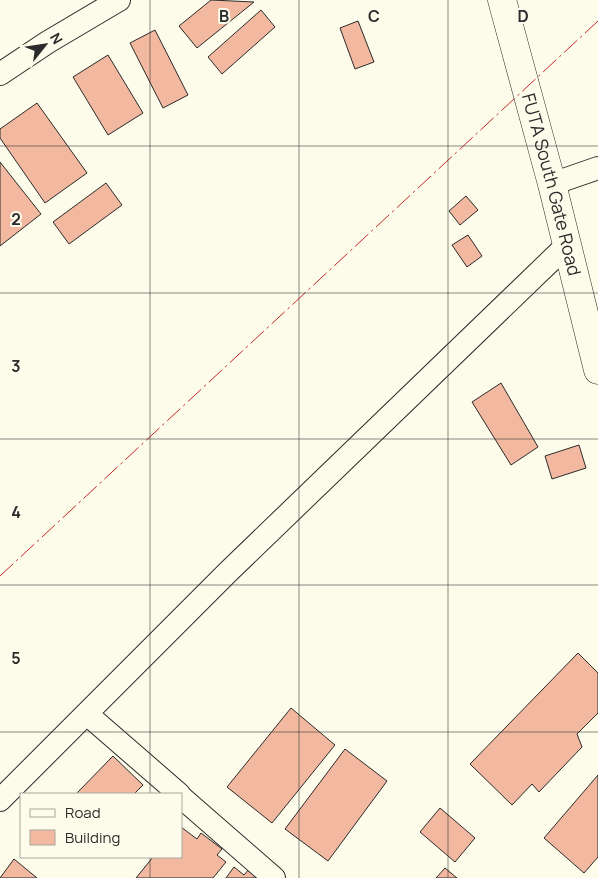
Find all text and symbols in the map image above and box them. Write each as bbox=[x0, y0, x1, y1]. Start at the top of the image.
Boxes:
text: B bbox=[219, 5, 229, 27]
text: C bbox=[368, 5, 380, 27]
text: D bbox=[517, 5, 529, 27]
north arrow bbox=[20, 20, 70, 70]
text: N bbox=[46, 29, 67, 47]
street label: FUTA South Gate Road bbox=[517, 90, 587, 278]
text: 2 bbox=[11, 208, 21, 230]
text: 3 bbox=[11, 355, 21, 377]
text: 4 bbox=[11, 501, 21, 523]
text: 5 bbox=[11, 647, 21, 669]
legend bbox=[20, 793, 182, 858]
text: Road bbox=[65, 802, 101, 823]
text: Building bbox=[65, 827, 120, 848]

